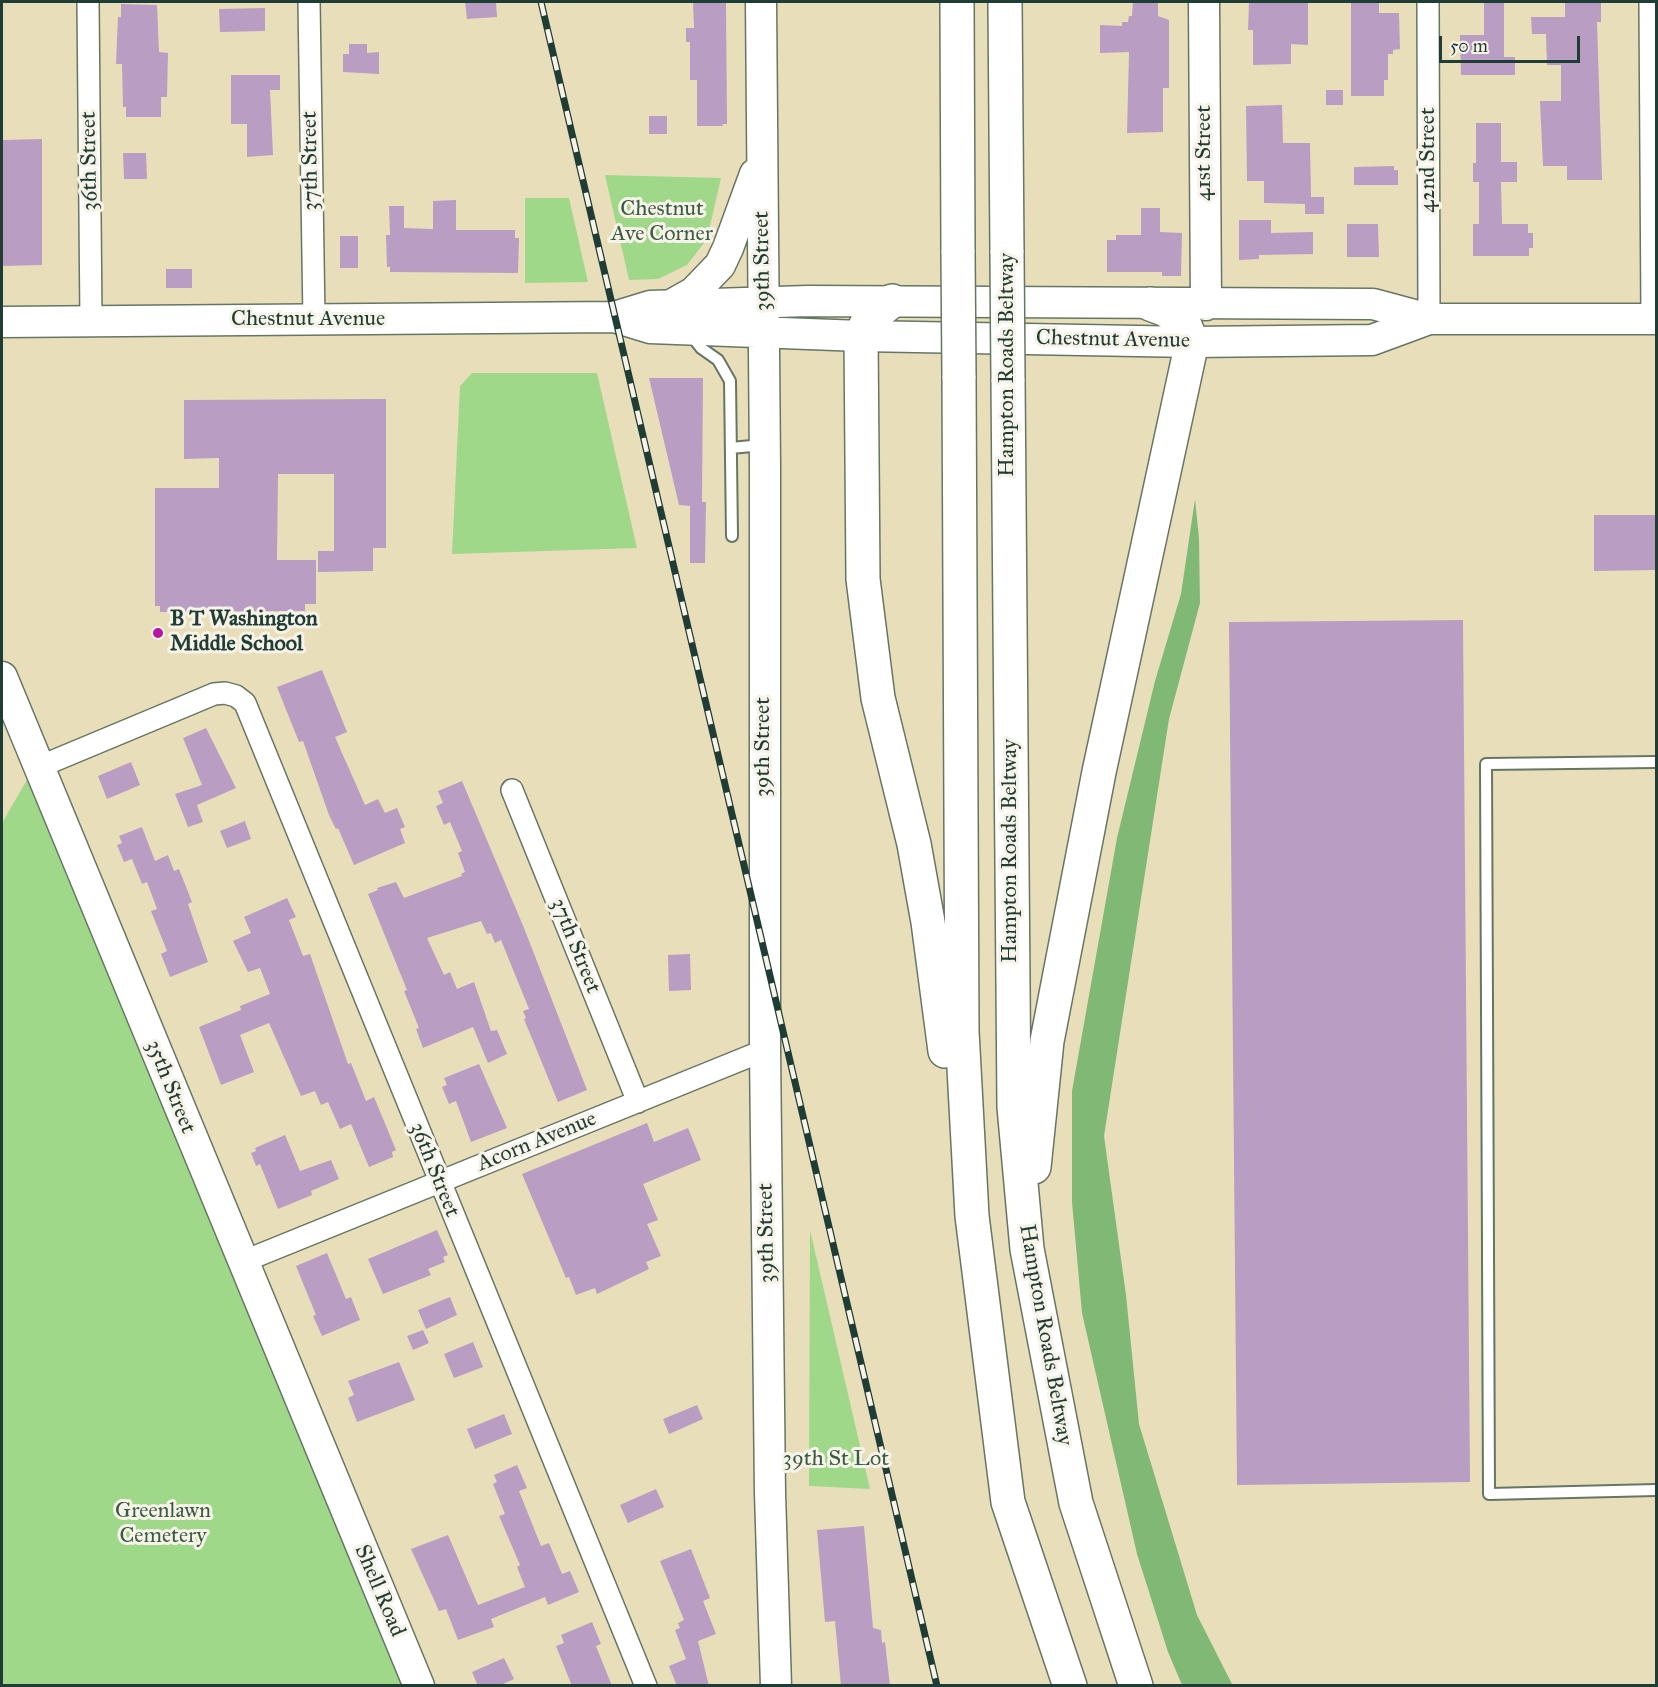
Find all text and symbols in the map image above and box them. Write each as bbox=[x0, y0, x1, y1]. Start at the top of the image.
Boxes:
scale bar bbox=[1442, 24, 1583, 62]
text: 50 m bbox=[1450, 35, 1488, 57]
street label: 41st Street bbox=[1192, 105, 1218, 201]
street label: 42nd Street bbox=[1416, 107, 1442, 213]
street label: 36th Street bbox=[76, 111, 104, 211]
street label: 37th Street bbox=[297, 111, 325, 211]
park label: Chestnut Ave Corner bbox=[611, 197, 713, 248]
street label: 39th Street bbox=[749, 211, 777, 311]
street label: Hampton Roads Beltway bbox=[995, 253, 1021, 477]
street label: Chestnut Avenue bbox=[231, 307, 385, 333]
street label: Chestnut Avenue bbox=[1036, 325, 1190, 355]
place label: B T Washington Middle School bbox=[170, 607, 318, 658]
marker: B T Washington Middle School bbox=[151, 626, 165, 640]
street label: 39th Street bbox=[751, 697, 777, 797]
street label: Hampton Roads Beltway bbox=[998, 739, 1024, 963]
street label: 37th Street bbox=[544, 895, 606, 997]
street label: 35th Street bbox=[139, 1036, 201, 1138]
street label: Acorn Avenue bbox=[474, 1106, 600, 1178]
street label: 36th Street bbox=[403, 1119, 465, 1221]
street label: 39th Street bbox=[753, 1183, 781, 1283]
street label: Hampton Roads Beltway bbox=[1013, 1222, 1077, 1448]
park label: 39th St Lot bbox=[783, 1447, 889, 1473]
park label: Greenlawn Cemetery bbox=[115, 1499, 211, 1550]
street label: Shell Road bbox=[348, 1541, 410, 1641]

